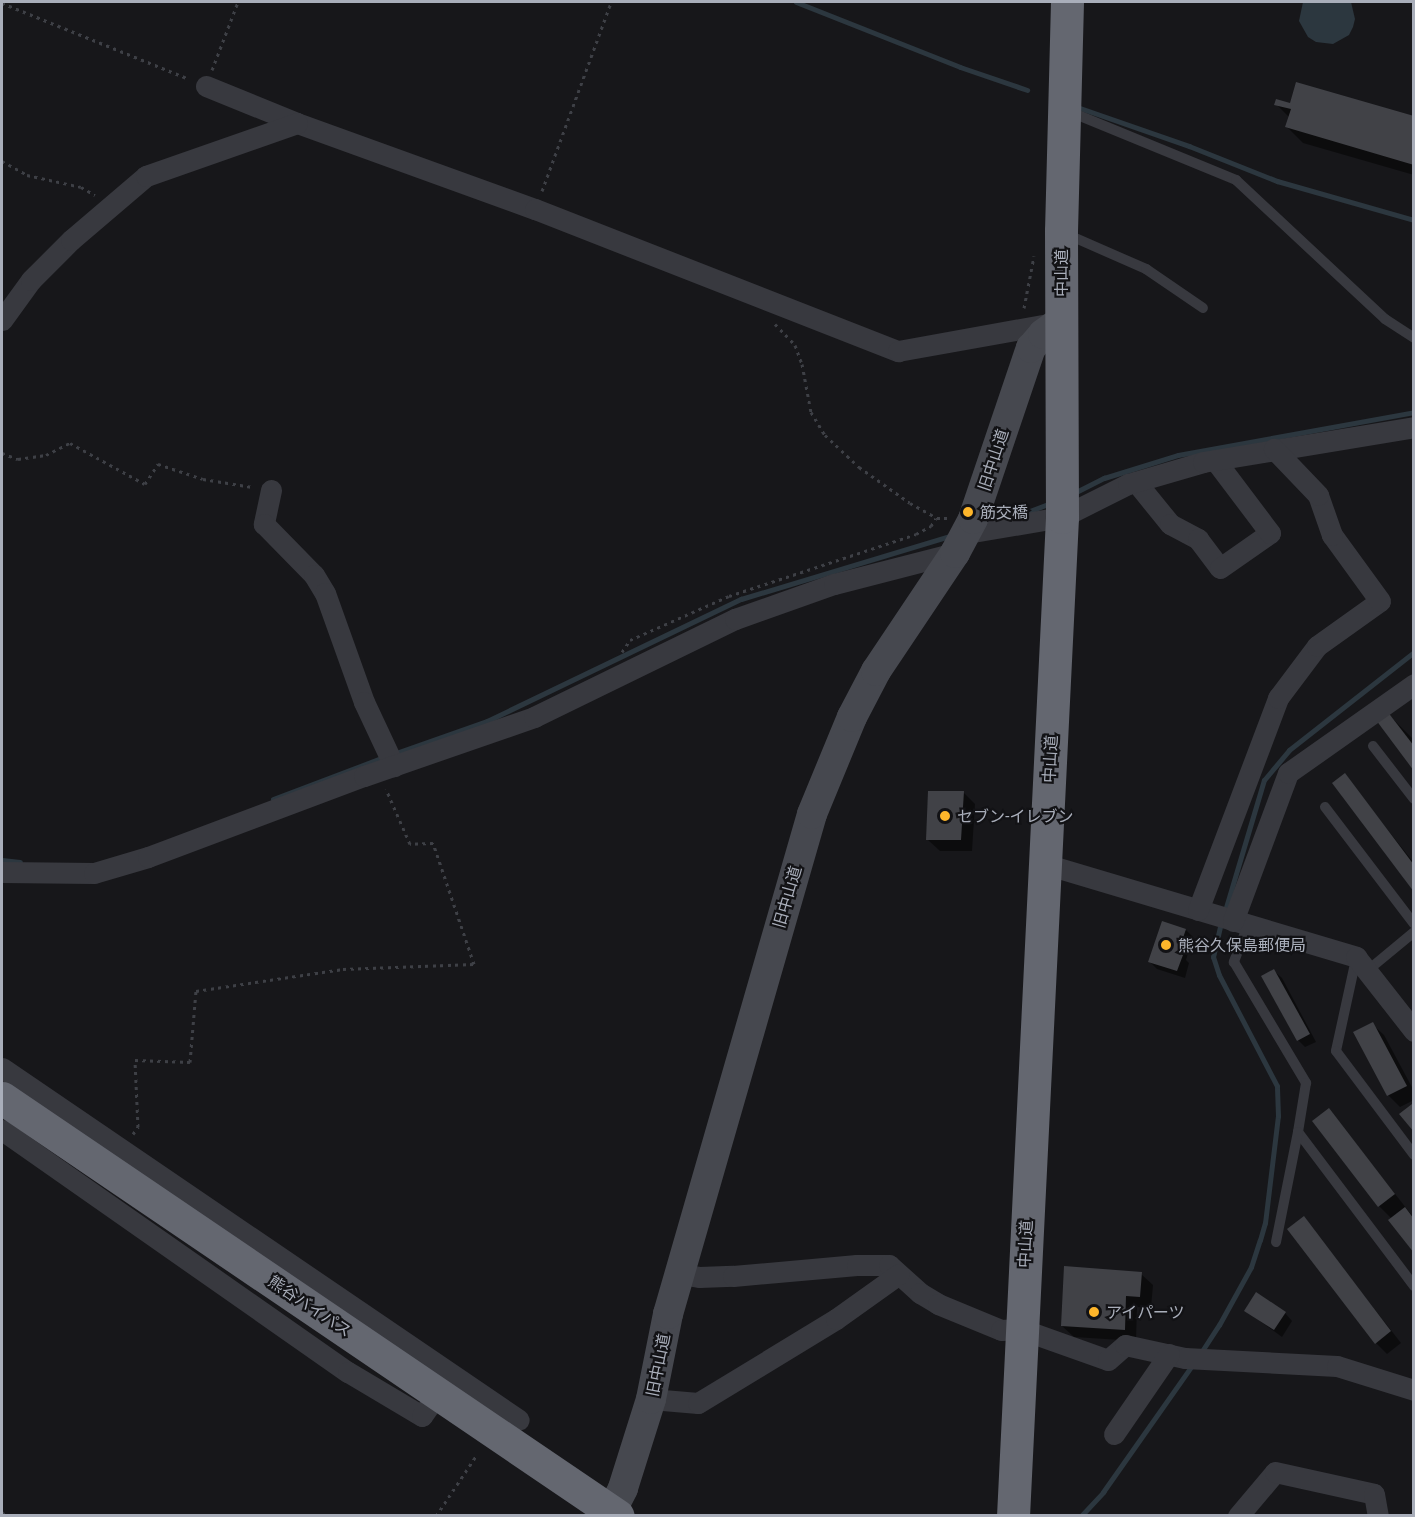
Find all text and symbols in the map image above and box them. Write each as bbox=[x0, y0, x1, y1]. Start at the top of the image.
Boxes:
street label: 中山道 bbox=[1051, 249, 1071, 297]
street label: 旧中山道 bbox=[974, 427, 1012, 493]
place label: 筋交橋 bbox=[980, 502, 1028, 522]
marker: 筋交橋 bbox=[961, 505, 975, 519]
street label: 中山道 bbox=[1039, 735, 1061, 783]
place label: セブン-イレブン bbox=[957, 806, 1074, 826]
marker: セブン-イレブン bbox=[938, 809, 952, 823]
street label: 旧中山道 bbox=[769, 864, 805, 930]
place label: 熊谷久保島郵便局 bbox=[1178, 935, 1306, 955]
marker: 熊谷久保島郵便局 bbox=[1159, 938, 1173, 952]
street label: 中山道 bbox=[1014, 1220, 1036, 1268]
street label: 熊谷バイパス bbox=[265, 1271, 355, 1341]
place label: アイパーツ bbox=[1106, 1302, 1186, 1322]
marker: アイパーツ bbox=[1087, 1305, 1101, 1319]
street label: 旧中山道 bbox=[642, 1332, 674, 1398]

